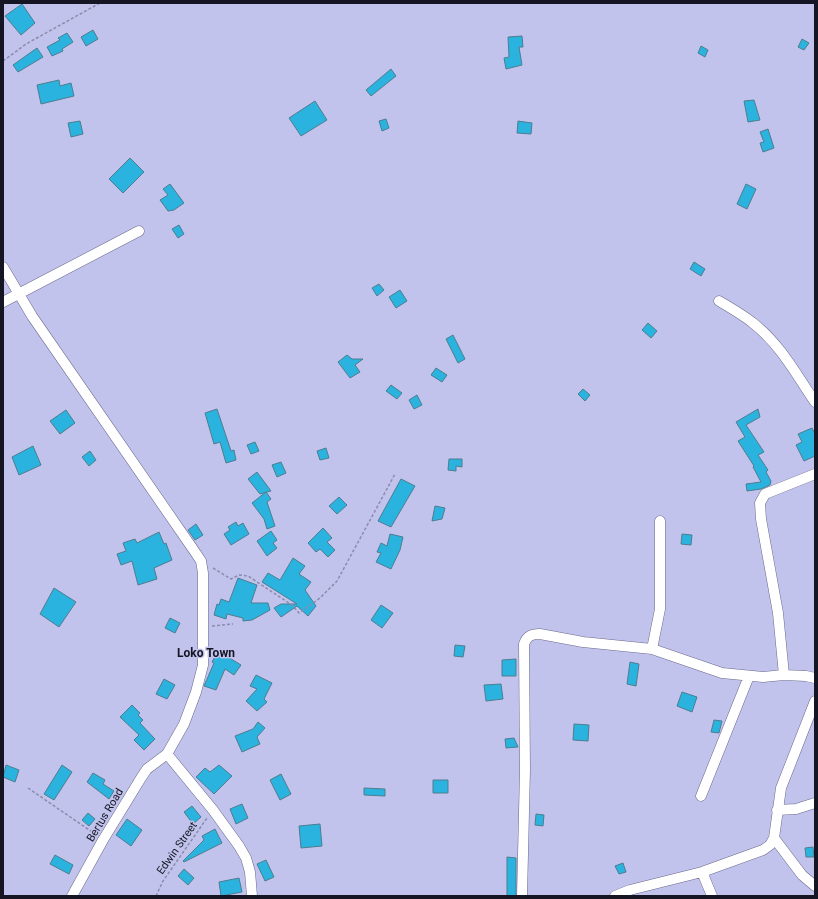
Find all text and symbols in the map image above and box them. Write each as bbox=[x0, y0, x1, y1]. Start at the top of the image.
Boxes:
district label: Loko Town bbox=[177, 646, 235, 660]
street label: Bertus Road bbox=[84, 786, 126, 844]
street label: Edwin Street bbox=[154, 819, 200, 877]

